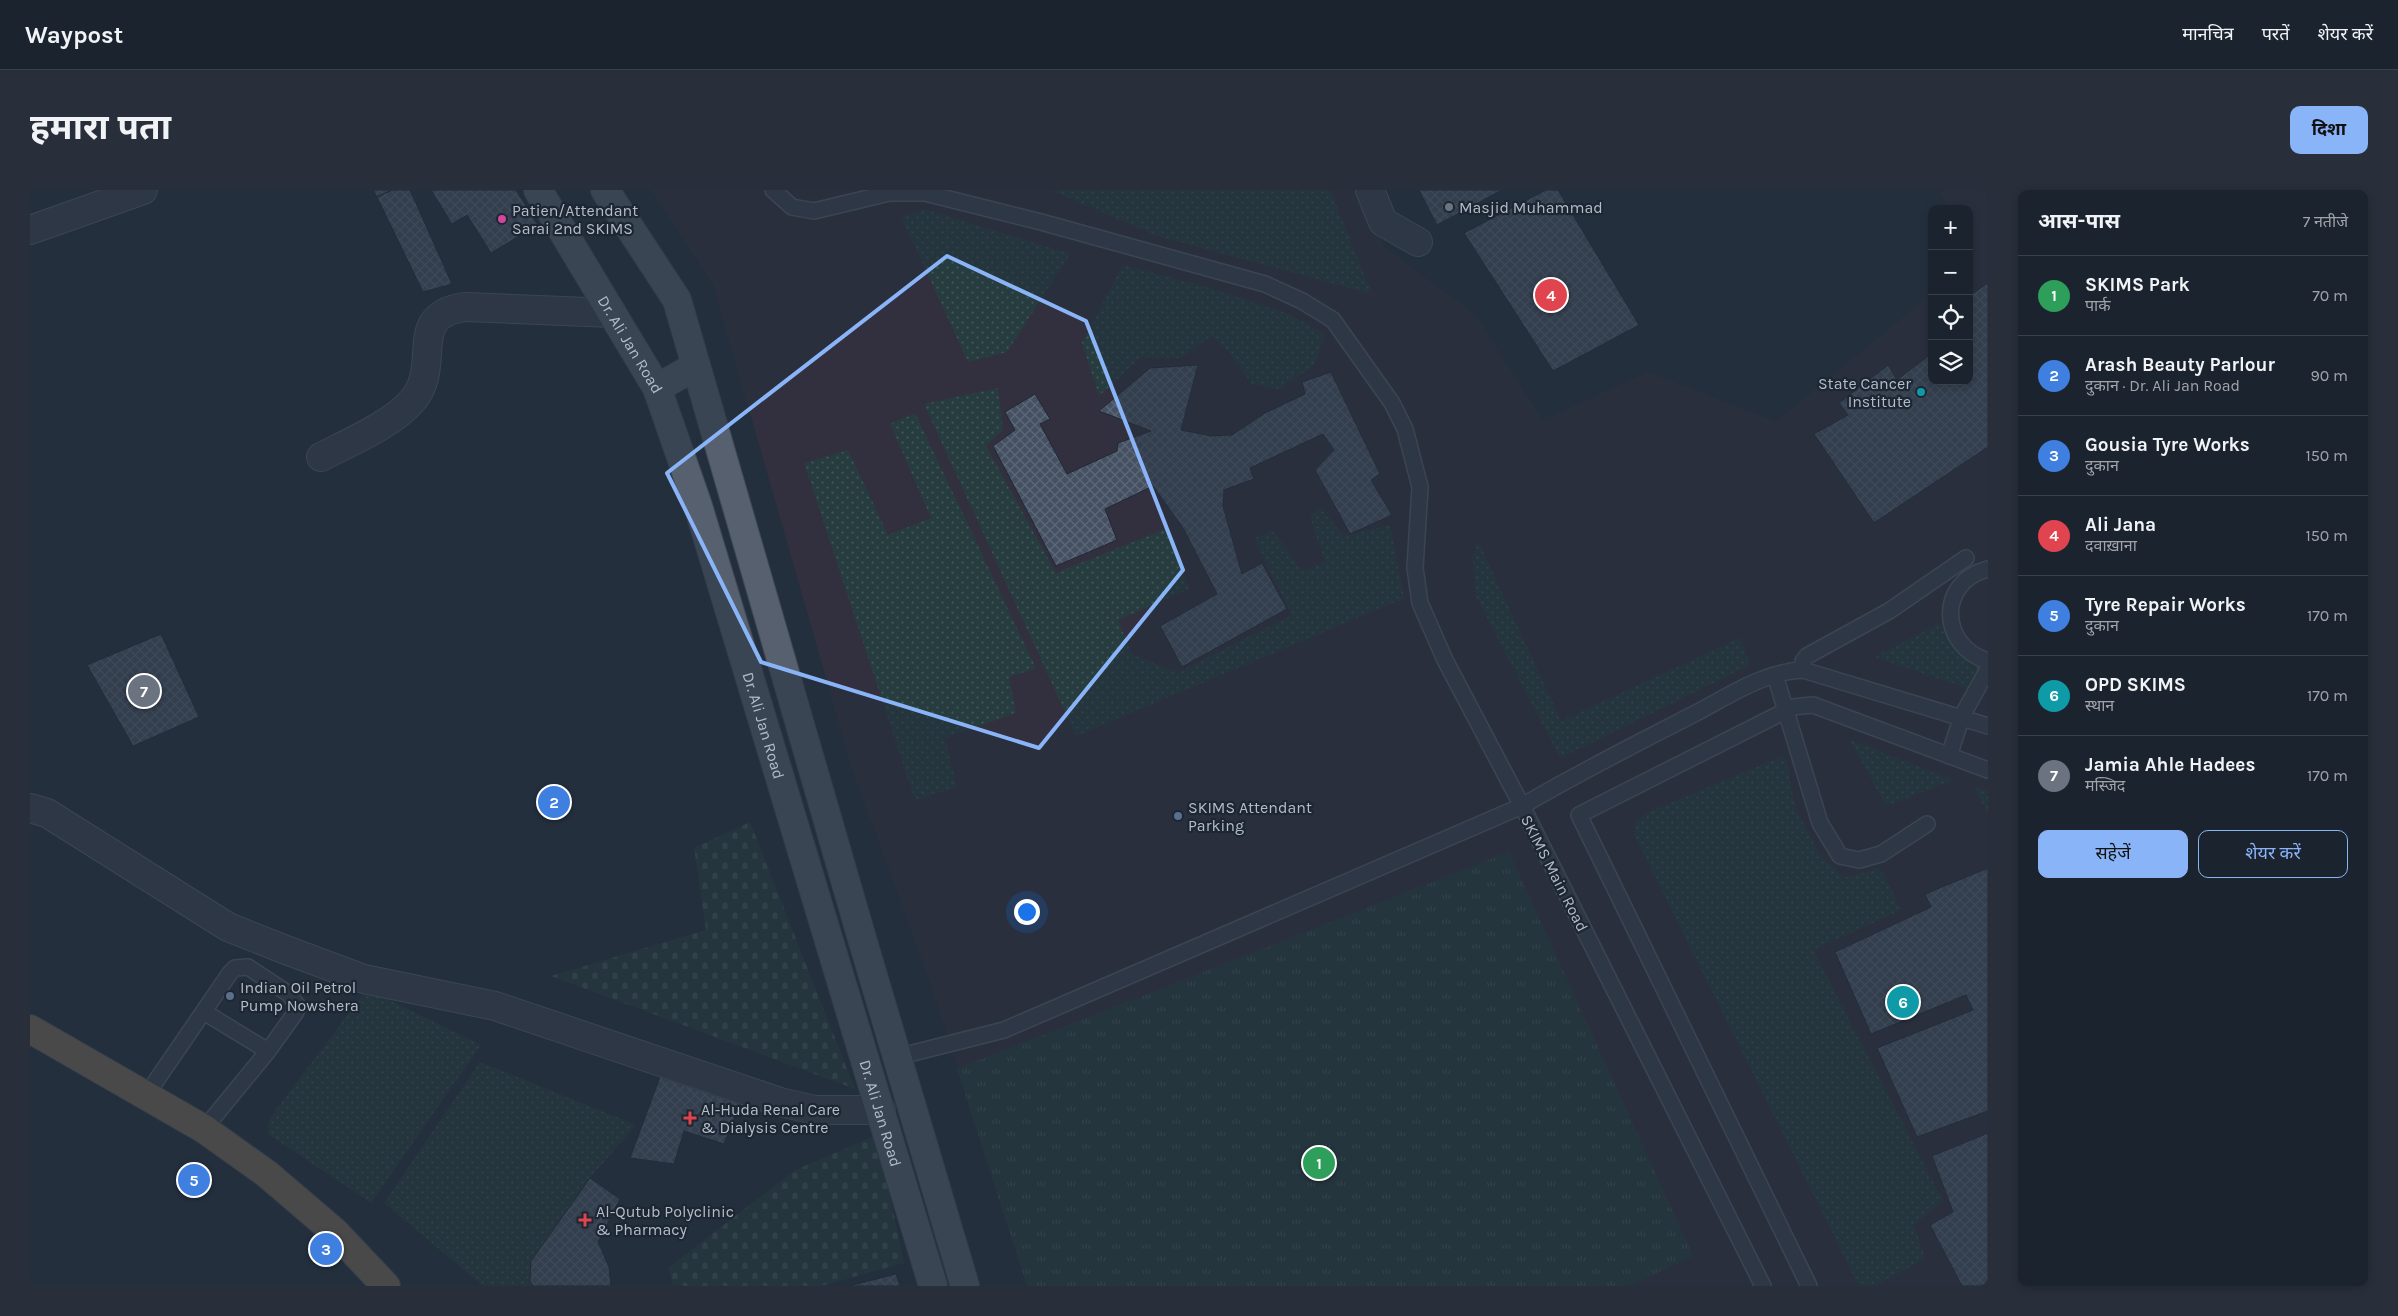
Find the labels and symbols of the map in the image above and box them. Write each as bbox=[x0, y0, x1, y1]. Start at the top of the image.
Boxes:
place label: Masjid Muhammad bbox=[1459, 198, 1603, 217]
place label: Patien/Attendant Sarai 2nd SKIMS bbox=[512, 201, 638, 238]
marker: Masjid Muhammad bbox=[1443, 201, 1455, 213]
marker: Patien/Attendant Sarai 2nd SKIMS bbox=[496, 213, 508, 225]
pin: 4 bbox=[1535, 276, 1567, 314]
street label: Dr. Ali Jan Road bbox=[594, 292, 667, 397]
place label: State Cancer Institute bbox=[1818, 374, 1911, 411]
marker: State Cancer Institute bbox=[1915, 386, 1927, 398]
street label: Dr. Ali Jan Road bbox=[739, 670, 789, 781]
pin: 7 bbox=[128, 672, 160, 710]
pin: 2 bbox=[538, 783, 570, 821]
place label: SKIMS Attendant Parking bbox=[1188, 798, 1312, 835]
marker: SKIMS Attendant Parking bbox=[1172, 810, 1184, 822]
street label: SKIMS Main Road bbox=[1517, 812, 1592, 935]
your location bbox=[1014, 899, 1040, 925]
place label: Indian Oil Petrol Pump Nowshera bbox=[240, 978, 359, 1015]
pin: 6 bbox=[1887, 983, 1919, 1021]
marker: Indian Oil Petrol Pump Nowshera bbox=[224, 990, 236, 1002]
street label: Dr. Ali Jan Road bbox=[855, 1057, 906, 1169]
place label: Al-Huda Renal Care & Dialysis Centre bbox=[701, 1100, 840, 1137]
marker: Al-Huda Renal Care & Dialysis Centre bbox=[683, 1111, 697, 1125]
pin: 1 bbox=[1303, 1144, 1335, 1182]
pin: 5 bbox=[178, 1161, 210, 1199]
place label: Al-Qutub Polyclinic & Pharmacy bbox=[596, 1202, 734, 1239]
marker: Al-Qutub Polyclinic & Pharmacy bbox=[578, 1213, 592, 1227]
pin: 3 bbox=[310, 1230, 342, 1268]

